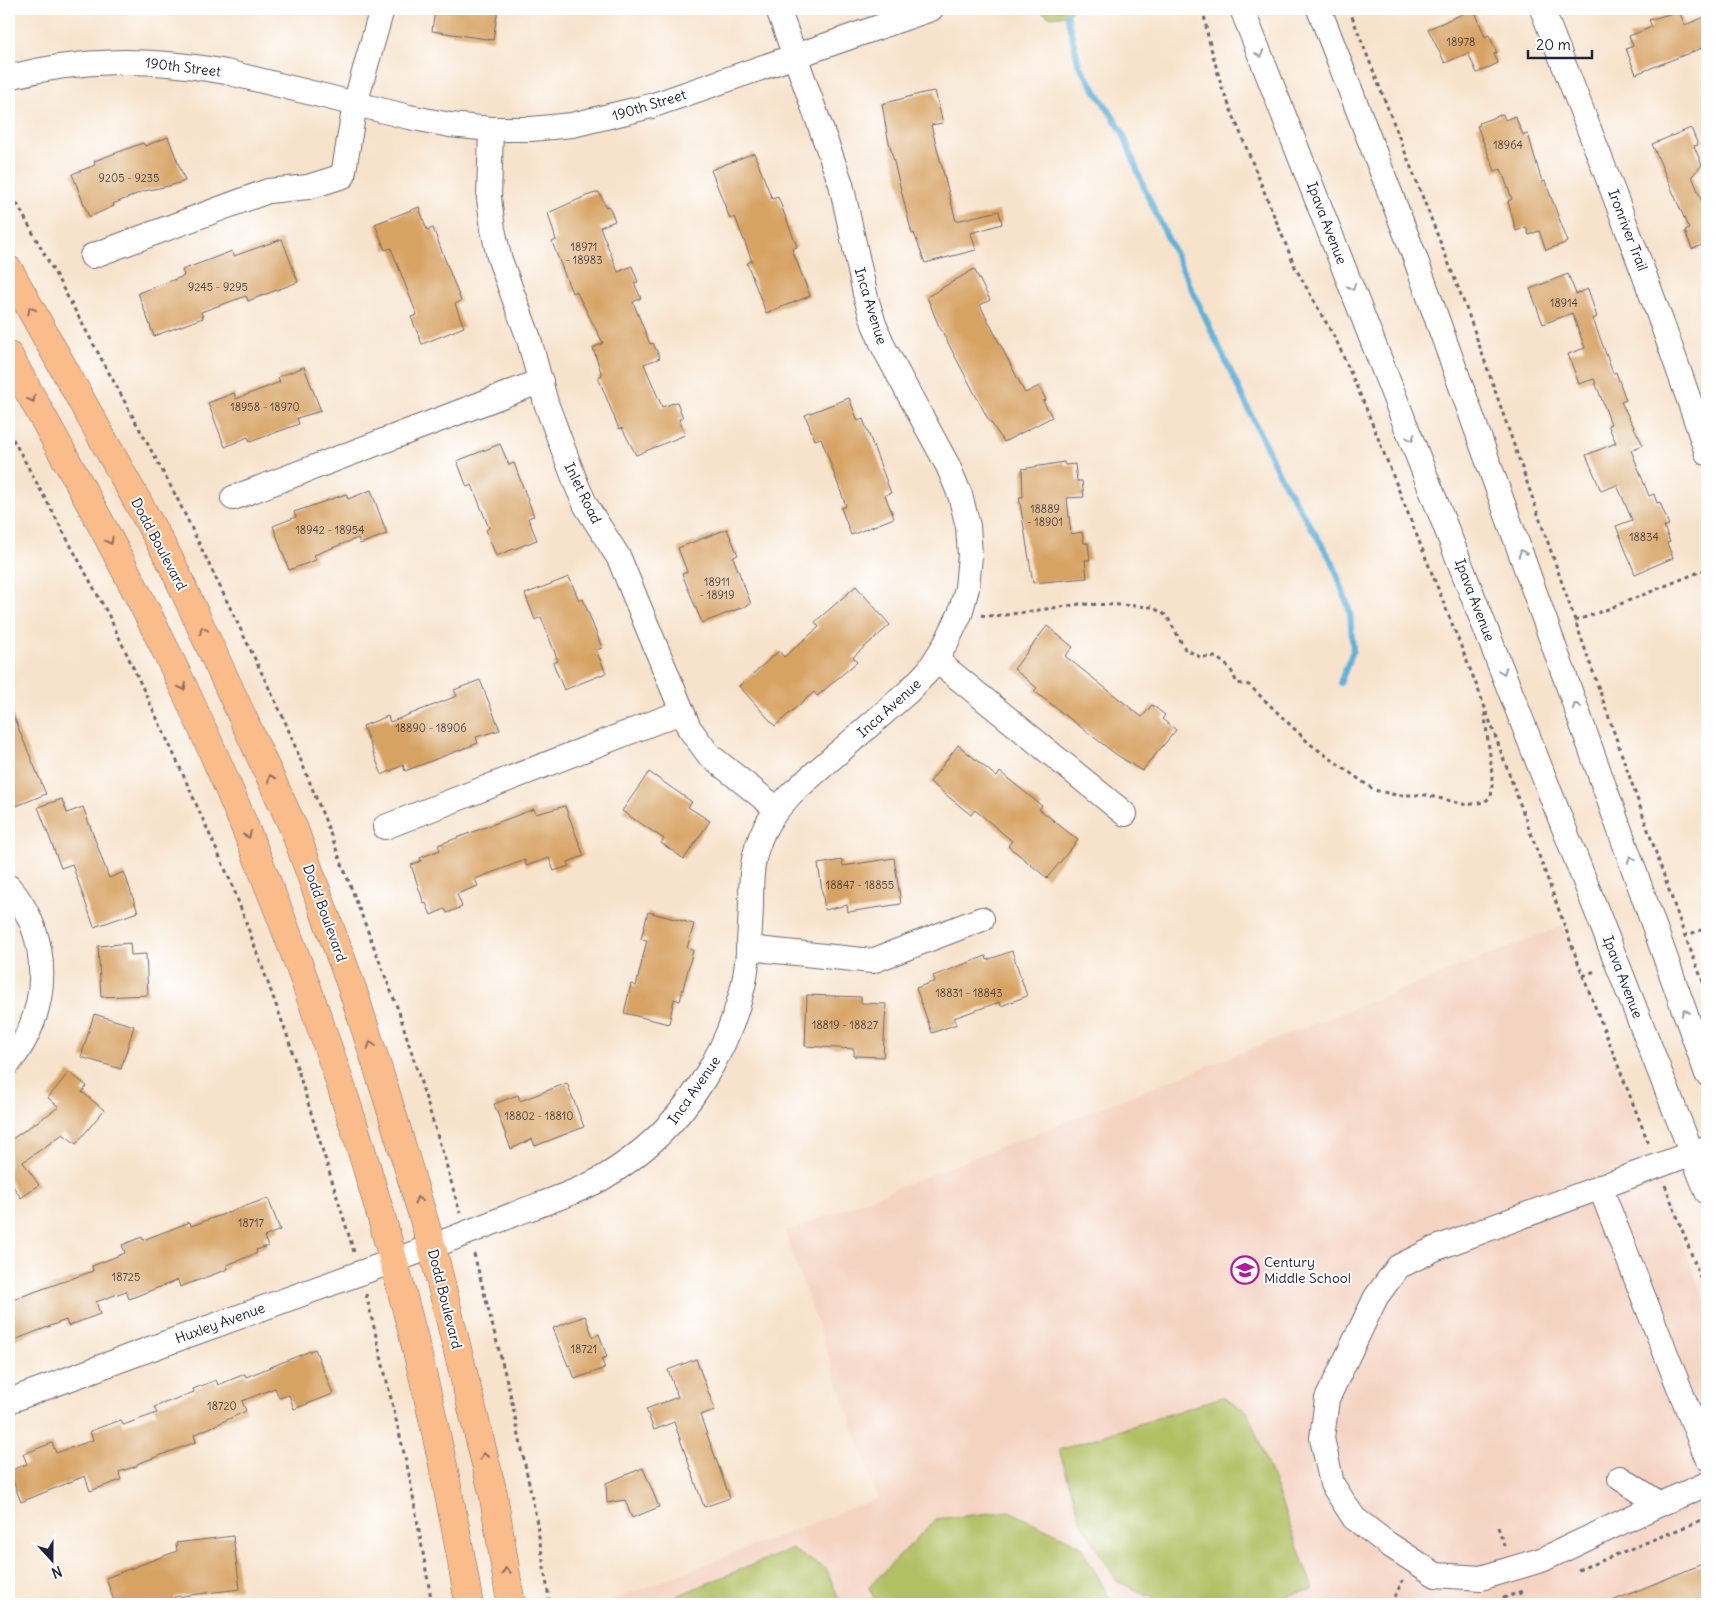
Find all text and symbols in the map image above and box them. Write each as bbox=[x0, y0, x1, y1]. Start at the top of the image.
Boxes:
scale bar bbox=[1528, 28, 1592, 60]
house number: 18978 bbox=[1447, 35, 1475, 49]
text: 20 m bbox=[1536, 35, 1571, 54]
one-way arrow bbox=[1254, 49, 1264, 58]
street label: 190th Street bbox=[144, 53, 222, 81]
street label: 190th Street bbox=[610, 85, 688, 125]
house number: 18964 bbox=[1493, 138, 1523, 152]
house number: 9205 - 9235 bbox=[99, 171, 159, 185]
street label: Ipava Avenue bbox=[1303, 179, 1351, 267]
street label: Ironriver Trail bbox=[1604, 187, 1652, 273]
house number: 18971 - 18983 bbox=[566, 240, 602, 267]
street label: Inca Avenue bbox=[851, 265, 891, 347]
house number: 9245 - 9295 bbox=[188, 280, 248, 294]
one-way arrow bbox=[1346, 282, 1356, 290]
house number: 18914 bbox=[1550, 296, 1578, 310]
one-way arrow bbox=[27, 306, 37, 315]
one-way arrow bbox=[26, 393, 36, 402]
house number: 18958 - 18970 bbox=[230, 400, 300, 414]
one-way arrow bbox=[1405, 433, 1416, 442]
street label: Inlet Road bbox=[561, 460, 605, 526]
street label: Dodd Boulevard bbox=[127, 495, 191, 593]
house number: 18889 - 18901 bbox=[1027, 502, 1063, 529]
house number: 18942 - 18954 bbox=[295, 523, 365, 537]
house number: 18834 bbox=[1629, 530, 1659, 544]
one-way arrow bbox=[104, 536, 114, 545]
one-way arrow bbox=[1518, 549, 1528, 557]
street label: Ipava Avenue bbox=[1451, 556, 1499, 644]
house number: 18911 - 18919 bbox=[699, 575, 735, 602]
one-way arrow bbox=[198, 626, 209, 635]
one-way arrow bbox=[1497, 666, 1507, 674]
street label: Inca Avenue bbox=[853, 675, 925, 741]
one-way arrow bbox=[176, 682, 187, 691]
one-way arrow bbox=[1572, 702, 1582, 711]
house number: 18890 - 18906 bbox=[395, 721, 467, 735]
one-way arrow bbox=[267, 774, 277, 783]
one-way arrow bbox=[242, 830, 253, 839]
one-way arrow bbox=[1627, 855, 1637, 864]
street label: Dodd Boulevard bbox=[299, 862, 351, 964]
house number: 18847 - 18855 bbox=[826, 878, 894, 892]
street label: Ipava Avenue bbox=[1599, 933, 1647, 1021]
house number: 18831 - 18843 bbox=[935, 986, 1003, 1000]
one-way arrow bbox=[1681, 1008, 1691, 1017]
house number: 18819 - 18827 bbox=[812, 1018, 879, 1032]
one-way arrow bbox=[366, 1041, 376, 1049]
street label: Inca Avenue bbox=[664, 1052, 724, 1128]
house number: 18802 - 18810 bbox=[505, 1109, 573, 1123]
one-way arrow bbox=[414, 1196, 424, 1204]
house number: 18717 bbox=[238, 1216, 265, 1230]
street label: Dodd Boulevard bbox=[424, 1247, 466, 1351]
place label: Century Middle School bbox=[1264, 1253, 1351, 1287]
school or university icon: Century Middle School bbox=[1230, 1255, 1260, 1285]
house number: 18725 bbox=[112, 1270, 140, 1284]
street label: Huxley Avenue bbox=[173, 1298, 267, 1348]
house number: 18721 bbox=[571, 1342, 597, 1356]
house number: 18720 bbox=[207, 1399, 237, 1413]
one-way arrow bbox=[479, 1452, 490, 1461]
north arrow bbox=[28, 1536, 78, 1586]
text: N bbox=[49, 1562, 64, 1582]
one-way arrow bbox=[501, 1567, 511, 1576]

